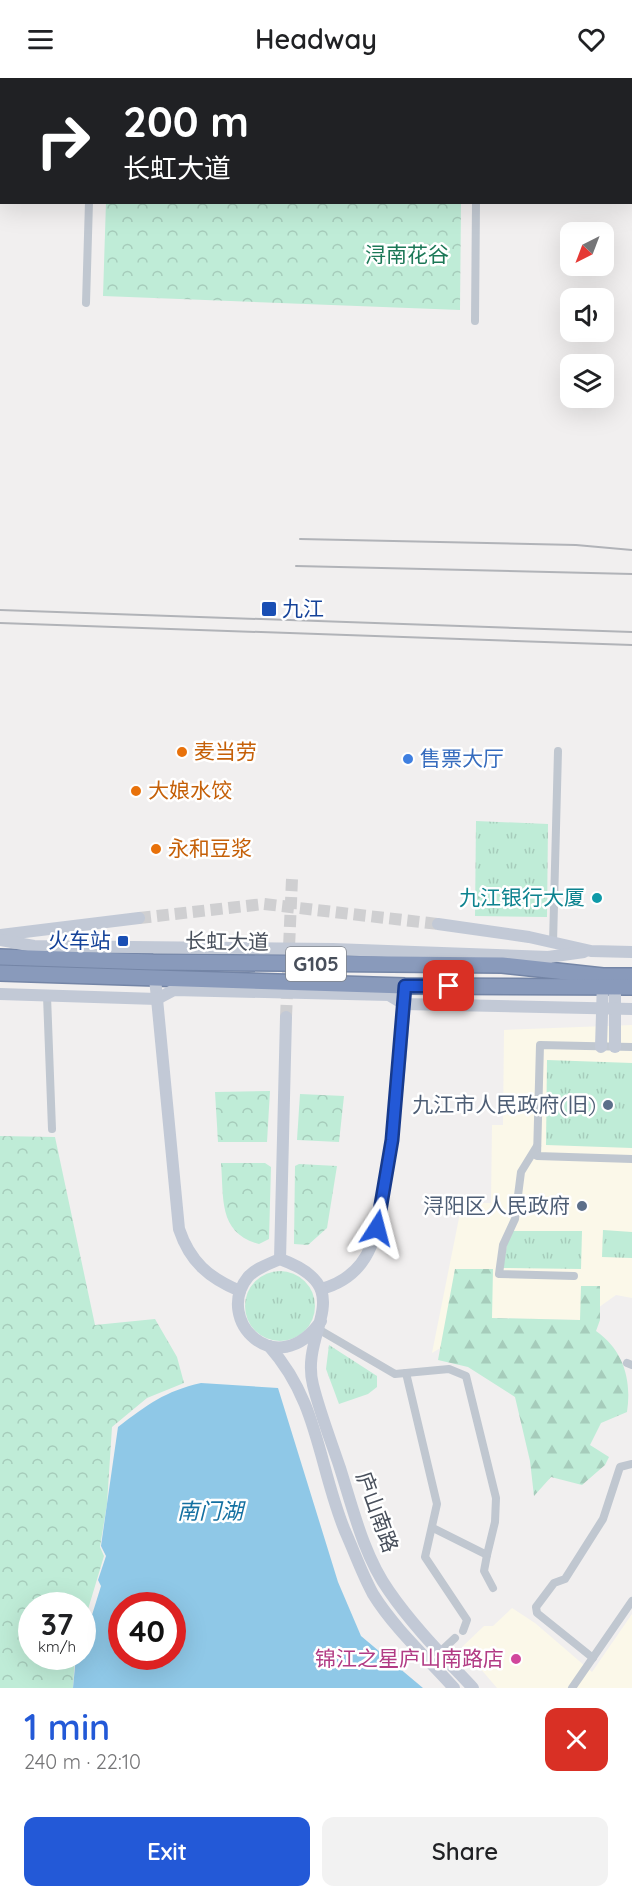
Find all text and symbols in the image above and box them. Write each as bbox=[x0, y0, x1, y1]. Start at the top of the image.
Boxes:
text: Headway bbox=[255, 22, 377, 56]
icon: menu bbox=[24, 23, 57, 56]
icon: heart bbox=[575, 23, 608, 56]
text: 200 m bbox=[123, 95, 249, 148]
icon: right bbox=[24, 102, 102, 180]
text: 长虹大道 bbox=[123, 151, 231, 185]
north arrow bbox=[560, 222, 614, 276]
map controls bbox=[560, 222, 614, 408]
park label: 浔南花谷 bbox=[365, 241, 449, 267]
button: sound bbox=[560, 288, 614, 342]
button: layers bbox=[560, 354, 614, 408]
place label: 九江 bbox=[282, 595, 324, 621]
marker: 九江 bbox=[260, 600, 278, 618]
place label: 麦当劳 bbox=[194, 738, 257, 764]
marker: 麦当劳 bbox=[175, 745, 189, 759]
place label: 售票大厅 bbox=[420, 745, 504, 771]
marker: 售票大厅 bbox=[401, 752, 415, 766]
place label: 大娘水饺 bbox=[148, 777, 232, 803]
marker: 大娘水饺 bbox=[129, 784, 143, 798]
place label: 永和豆浆 bbox=[168, 835, 252, 861]
marker: 永和豆浆 bbox=[149, 842, 163, 856]
place label: 九江银行大厦 bbox=[459, 884, 585, 910]
marker: 九江银行大厦 bbox=[590, 891, 604, 905]
place label: 火车站 bbox=[48, 927, 111, 953]
street label: 长虹大道 bbox=[185, 927, 269, 955]
marker: 火车站 bbox=[116, 934, 130, 948]
road number: G105 bbox=[286, 947, 346, 981]
pin bbox=[423, 960, 474, 1011]
icon: arrive bbox=[432, 969, 465, 1002]
place label: 九江市人民政府(旧) bbox=[412, 1091, 596, 1117]
marker: 九江市人民政府(旧) bbox=[601, 1098, 615, 1112]
place label: 浔阳区人民政府 bbox=[423, 1192, 570, 1218]
position arrow bbox=[345, 1196, 409, 1260]
marker: 浔阳区人民政府 bbox=[575, 1199, 589, 1213]
street label: 庐山南路 bbox=[351, 1468, 405, 1556]
water label: 南门湖 bbox=[177, 1497, 246, 1525]
speed limit sign: 40 bbox=[108, 1592, 186, 1670]
text: 37 bbox=[41, 1605, 73, 1643]
text: km/h bbox=[38, 1637, 76, 1656]
place label: 锦江之星庐山南路店 bbox=[315, 1645, 504, 1671]
marker: 锦江之星庐山南路店 bbox=[509, 1652, 523, 1666]
text: 1 min bbox=[24, 1704, 110, 1749]
button: close bbox=[545, 1708, 608, 1771]
text: 240 m · 22:10 bbox=[24, 1749, 141, 1774]
button: Exit bbox=[24, 1817, 310, 1886]
button: Share bbox=[322, 1817, 608, 1886]

